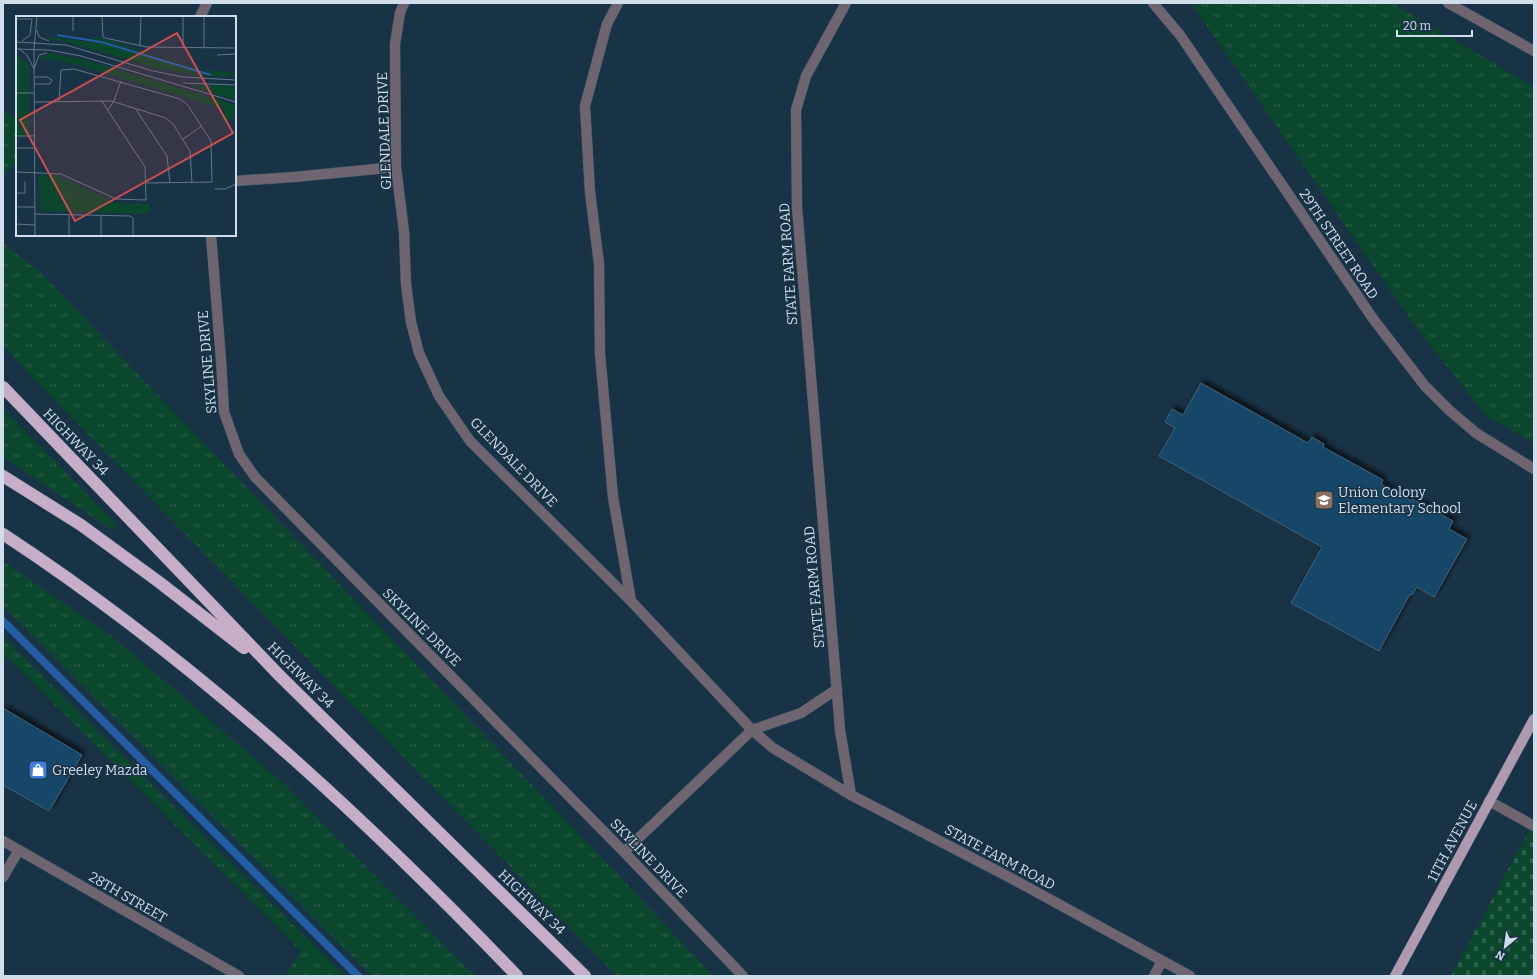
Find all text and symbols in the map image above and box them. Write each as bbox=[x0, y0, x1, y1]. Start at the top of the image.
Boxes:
scale bar bbox=[1397, 12, 1472, 38]
inset map bbox=[16, 16, 236, 236]
text: 20 m bbox=[1403, 19, 1432, 33]
street label: GLENDALE DRIVE bbox=[374, 72, 395, 190]
street label: 29TH STREET ROAD bbox=[1295, 186, 1382, 303]
street label: STATE FARM ROAD bbox=[776, 202, 801, 326]
street label: SKYLINE DRIVE bbox=[195, 310, 220, 414]
street label: HIGHWAY 34 bbox=[39, 405, 112, 480]
street label: GLENDALE DRIVE bbox=[466, 414, 561, 511]
place label: Union Colony Elementary School bbox=[1338, 484, 1461, 517]
school or university icon: Union Colony Elementary School bbox=[1313, 489, 1335, 511]
street label: STATE FARM ROAD bbox=[801, 525, 828, 649]
street label: SKYLINE DRIVE bbox=[379, 585, 464, 670]
street label: HIGHWAY 34 bbox=[264, 639, 337, 712]
shop icon: Greeley Mazda bbox=[27, 759, 49, 781]
place label: Greeley Mazda bbox=[52, 762, 148, 779]
street label: 11TH AVENUE bbox=[1424, 798, 1481, 885]
street label: SKYLINE DRIVE bbox=[607, 815, 691, 902]
street label: STATE FARM ROAD bbox=[942, 821, 1058, 894]
street label: HIGHWAY 34 bbox=[494, 866, 569, 939]
street label: 28TH STREET bbox=[86, 868, 170, 927]
north arrow bbox=[1485, 927, 1525, 967]
text: N bbox=[1493, 947, 1507, 963]

